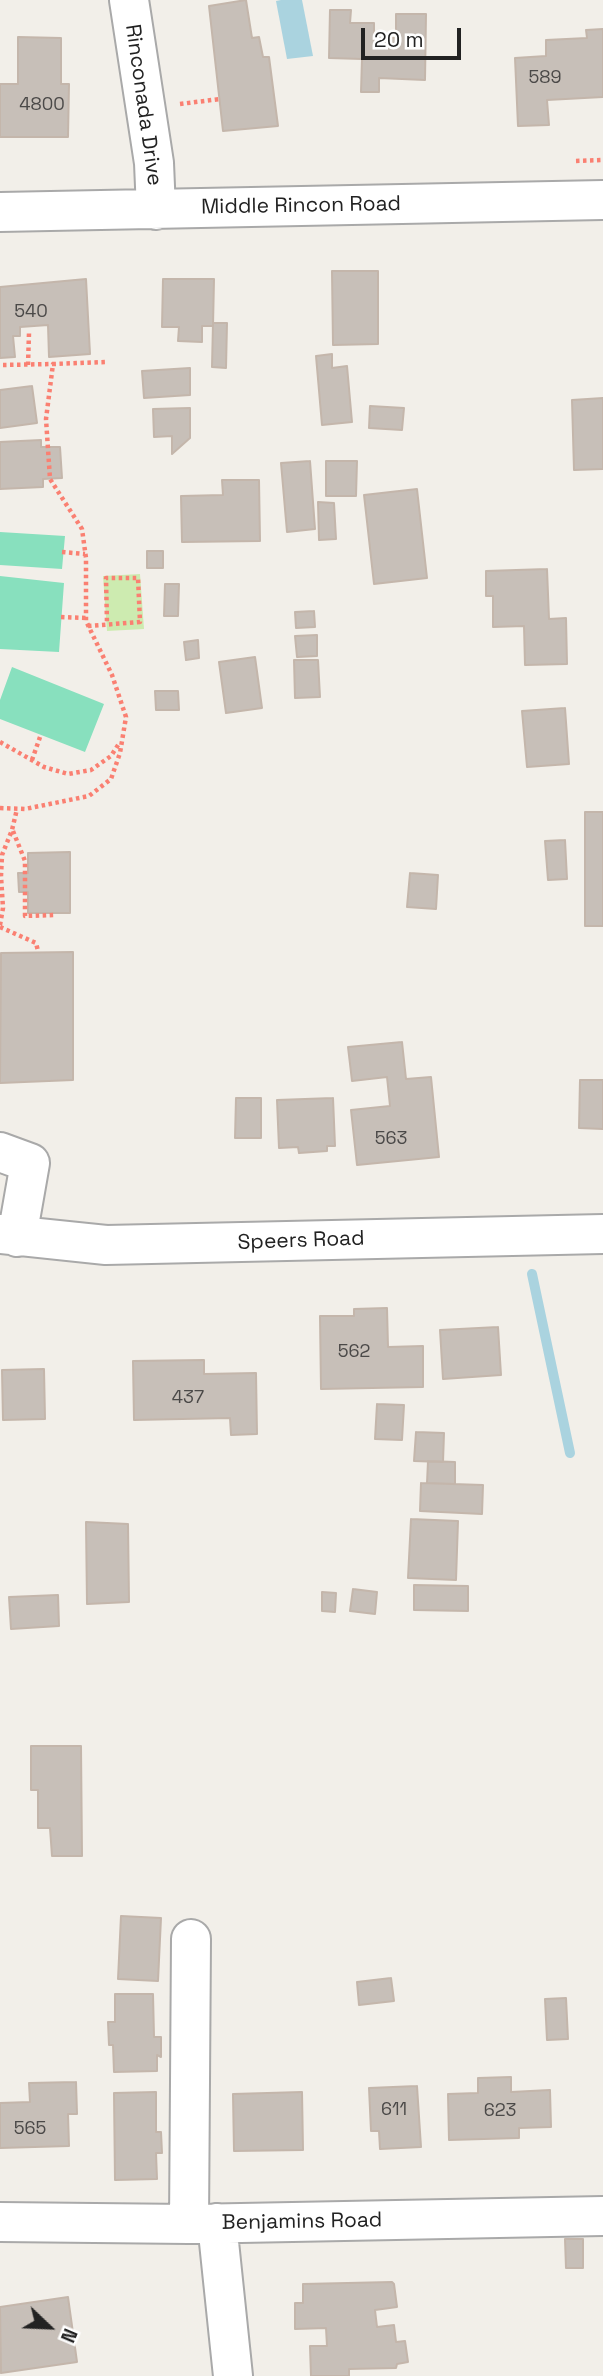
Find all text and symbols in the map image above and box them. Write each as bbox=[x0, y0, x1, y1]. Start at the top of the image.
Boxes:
scale bar bbox=[365, 14, 465, 58]
street label: Rinconada Drive bbox=[119, 23, 167, 187]
text: 20 m bbox=[374, 26, 424, 53]
house number: 589 bbox=[528, 67, 562, 89]
house number: 4800 bbox=[19, 94, 65, 116]
street label: Middle Rincon Road bbox=[201, 192, 401, 220]
house number: 540 bbox=[14, 301, 48, 323]
house number: 563 bbox=[375, 1128, 407, 1150]
street label: Speers Road bbox=[237, 1226, 365, 1256]
house number: 562 bbox=[338, 1341, 370, 1363]
house number: 437 bbox=[172, 1387, 204, 1409]
house number: 611 bbox=[381, 2099, 407, 2121]
house number: 623 bbox=[484, 2100, 516, 2122]
house number: 565 bbox=[14, 2118, 46, 2140]
street label: Benjamins Road bbox=[222, 2208, 382, 2236]
north arrow bbox=[14, 2292, 84, 2362]
text: N bbox=[55, 2325, 83, 2346]

